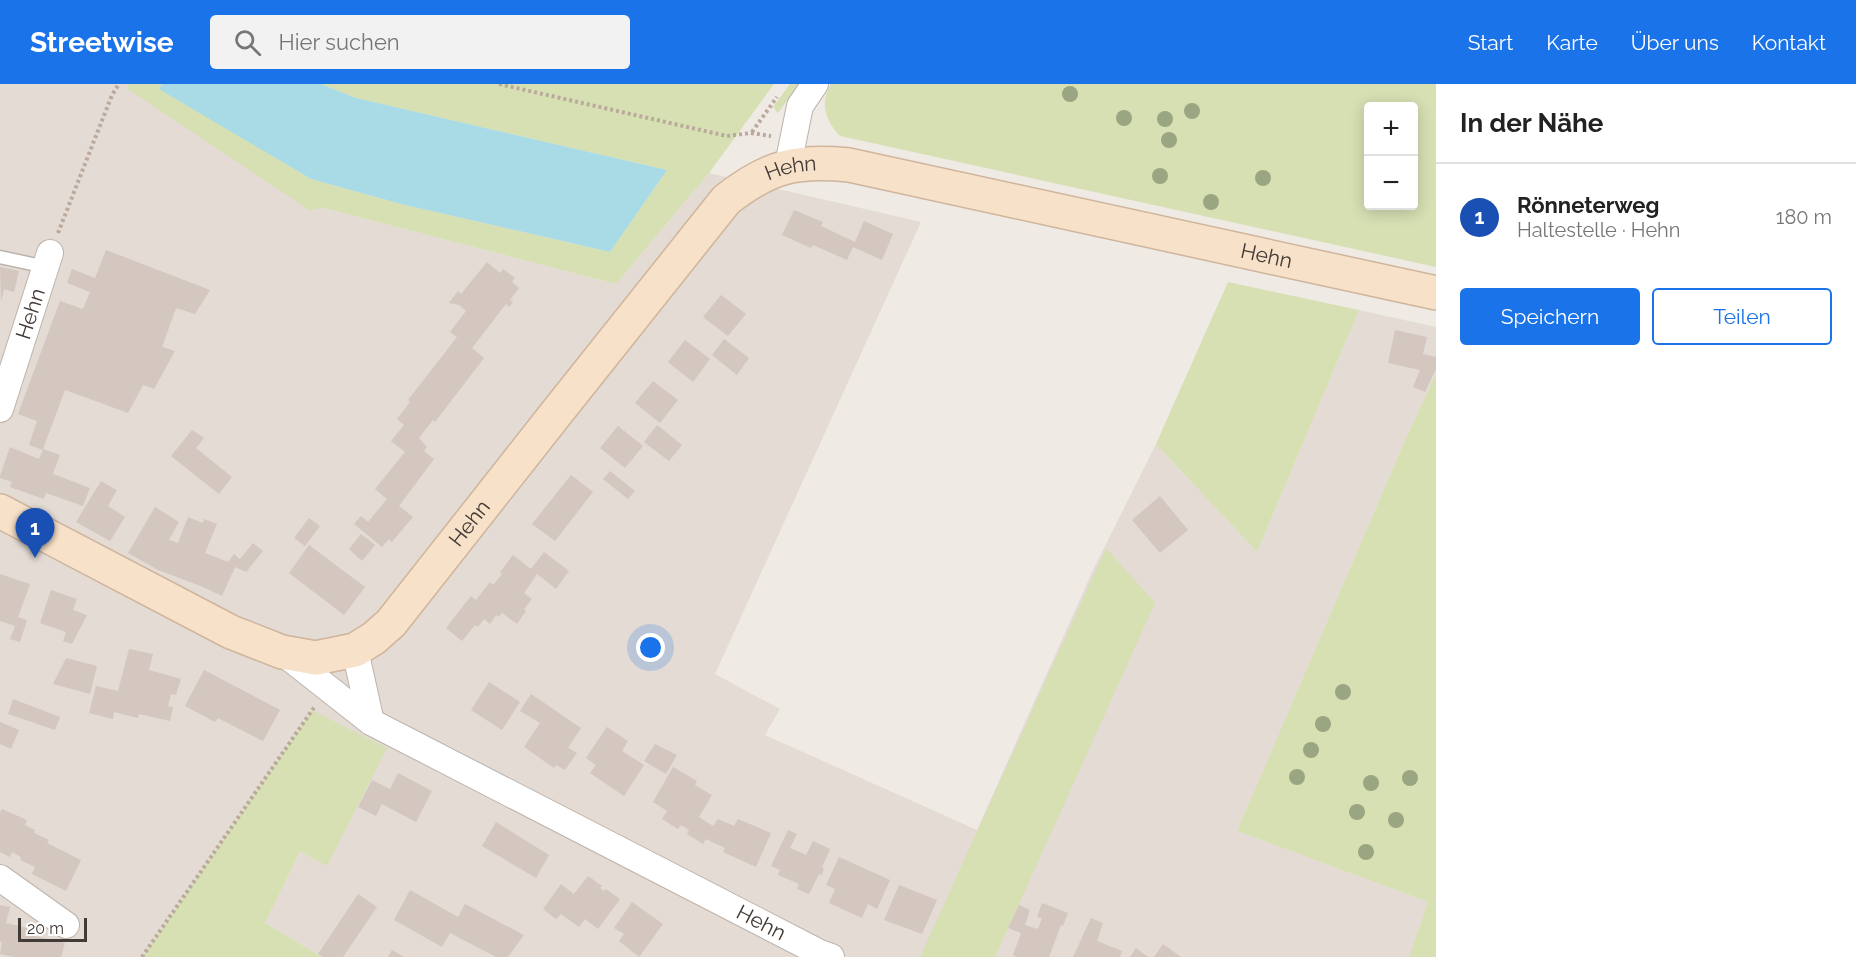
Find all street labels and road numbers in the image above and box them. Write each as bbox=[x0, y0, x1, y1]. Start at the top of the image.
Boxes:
street label: Hehn bbox=[761, 150, 817, 185]
street label: Hehn bbox=[1238, 238, 1295, 273]
street label: Hehn bbox=[10, 285, 50, 342]
street label: Hehn bbox=[443, 495, 495, 551]
street label: Hehn bbox=[732, 899, 790, 945]

